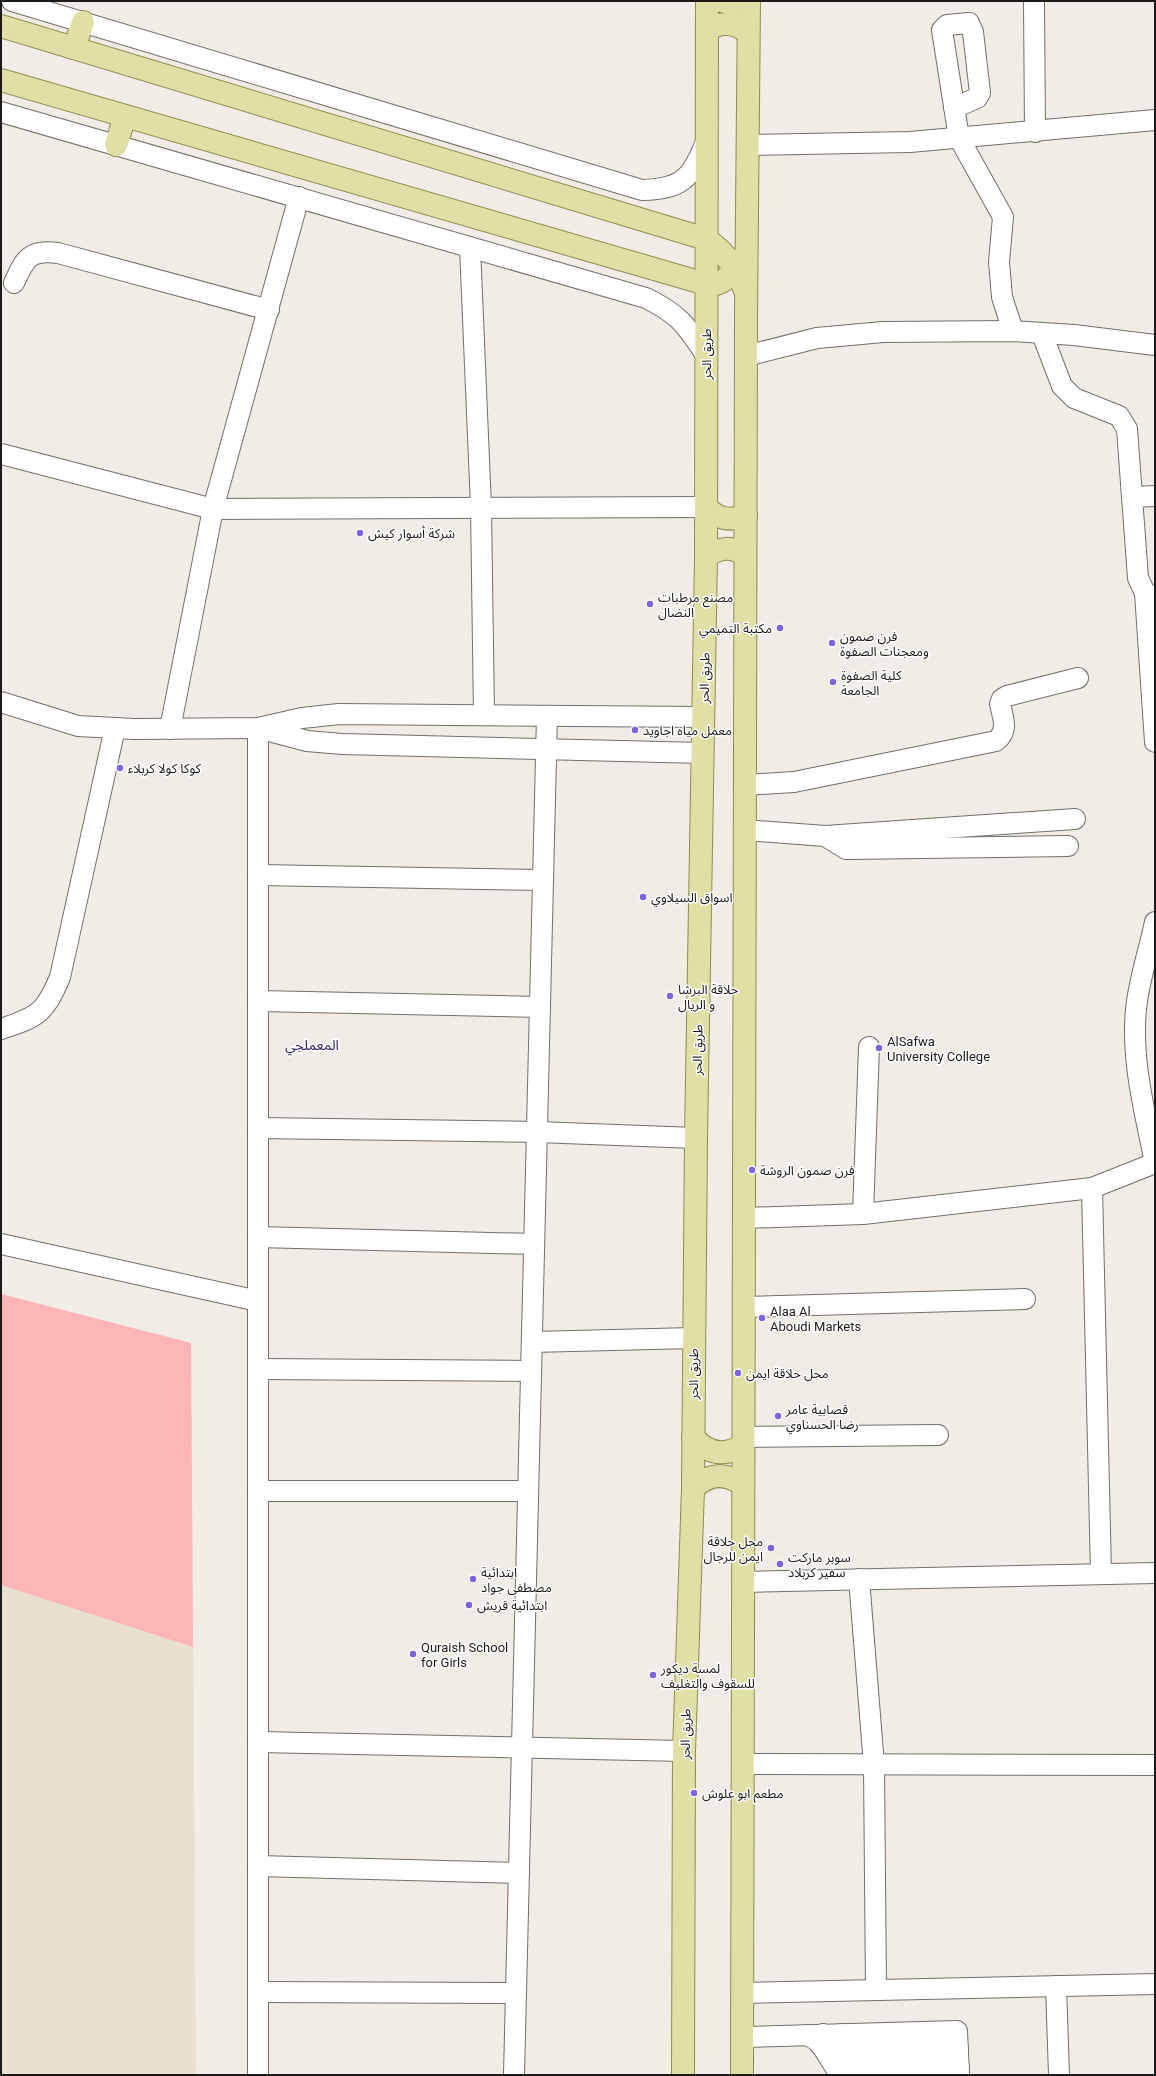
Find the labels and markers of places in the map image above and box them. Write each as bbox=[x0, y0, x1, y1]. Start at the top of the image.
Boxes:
place label: شركة أسوار كيش bbox=[368, 525, 455, 542]
marker: شركة أسوار كيش bbox=[355, 528, 365, 538]
place label: مصنع مرطبات النضال bbox=[658, 590, 733, 621]
marker: مصنع مرطبات النضال bbox=[645, 599, 655, 609]
place label: مكتبة التميمي bbox=[699, 621, 772, 639]
marker: مكتبة التميمي bbox=[775, 623, 785, 633]
place label: فرن صمون ومعجنات الصفوة bbox=[840, 629, 929, 659]
marker: فرن صمون ومعجنات الصفوة bbox=[827, 638, 837, 648]
place label: كلية الصفوة الجامعة bbox=[841, 668, 902, 698]
marker: كلية الصفوة الجامعة bbox=[828, 677, 838, 687]
place label: معمل مياه اجاويد bbox=[643, 723, 732, 739]
marker: معمل مياه اجاويد bbox=[630, 725, 640, 735]
place label: كوكا كولا كربلاء bbox=[128, 761, 202, 776]
marker: كوكا كولا كربلاء bbox=[115, 763, 125, 773]
place label: اسواق السيلاوي bbox=[651, 890, 733, 908]
marker: اسواق السيلاوي bbox=[638, 892, 648, 902]
place label: حلاقة البرشا و الريال bbox=[678, 982, 739, 1013]
marker: حلاقة البرشا و الريال bbox=[665, 991, 675, 1001]
place label: AlSafwa University College bbox=[887, 1034, 990, 1064]
marker: AlSafwa University College bbox=[874, 1043, 884, 1053]
place label: فرن صمون الروشة bbox=[760, 1163, 855, 1179]
marker: فرن صمون الروشة bbox=[747, 1165, 757, 1175]
place label: Alaa Al Aboudi Markets bbox=[770, 1304, 862, 1334]
marker: Alaa Al Aboudi Markets bbox=[757, 1313, 767, 1323]
place label: محل حلاقة ايمن bbox=[746, 1366, 829, 1382]
marker: محل حلاقة ايمن bbox=[733, 1368, 743, 1378]
place label: قصابية عامر رضا الحسناوي bbox=[785, 1402, 859, 1435]
marker: قصابية عامر رضا الحسناوي bbox=[773, 1411, 783, 1421]
place label: محل حلاقة ايمن للرجال bbox=[703, 1534, 763, 1565]
marker: محل حلاقة ايمن للرجال bbox=[766, 1543, 776, 1553]
place label: سوبر ماركت سفير كربلاد bbox=[788, 1550, 851, 1580]
marker: سوبر ماركت سفير كربلاد bbox=[775, 1559, 785, 1569]
place label: ابتدائية مصطفى جواد bbox=[481, 1565, 552, 1596]
marker: ابتدائية مصطفى جواد bbox=[468, 1574, 478, 1584]
place label: ابتدائية قريش bbox=[477, 1598, 547, 1614]
marker: ابتدائية قريش bbox=[464, 1600, 474, 1610]
place label: Quraish School for Girls bbox=[421, 1640, 508, 1670]
marker: Quraish School for Girls bbox=[408, 1649, 418, 1659]
place label: لمسة ديكور للسقوف والتغليف bbox=[660, 1661, 755, 1691]
marker: لمسة ديكور للسقوف والتغليف bbox=[648, 1670, 658, 1680]
place label: مطعم ابو علوش bbox=[702, 1786, 784, 1804]
marker: مطعم ابو علوش bbox=[689, 1788, 699, 1798]

